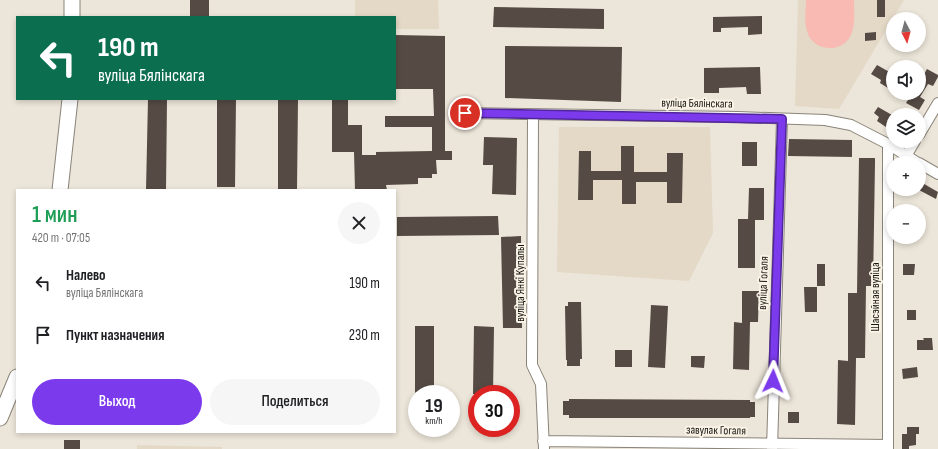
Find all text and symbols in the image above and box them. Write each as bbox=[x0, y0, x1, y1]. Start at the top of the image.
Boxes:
north arrow bbox=[886, 12, 926, 52]
map controls bbox=[886, 12, 926, 244]
text: 190 m bbox=[98, 31, 159, 64]
icon: left bbox=[32, 32, 84, 84]
button: sound bbox=[886, 60, 926, 100]
text: вуліца Бялінскага bbox=[98, 65, 205, 86]
street label: вуліца Бялінскага bbox=[661, 95, 733, 112]
pin bbox=[448, 96, 482, 130]
icon: arrive bbox=[454, 102, 476, 124]
button: layers bbox=[886, 108, 926, 148]
button: + bbox=[886, 156, 926, 196]
text: 1 мин bbox=[32, 200, 77, 229]
button: close bbox=[338, 202, 380, 244]
button: − bbox=[886, 204, 926, 244]
text: 420 m · 07:05 bbox=[32, 230, 90, 246]
street label: вуліца Янкі Купалы bbox=[513, 244, 528, 322]
street label: вуліца Гогаля bbox=[755, 256, 772, 310]
street label: Шасэйная вуліца bbox=[868, 262, 883, 332]
text: Налево bbox=[66, 266, 106, 285]
icon: left bbox=[32, 272, 54, 294]
text: 190 m bbox=[349, 274, 380, 293]
text: вуліца Бялінскага bbox=[66, 285, 143, 301]
icon: arrive bbox=[32, 324, 54, 346]
text: Пункт назначения bbox=[66, 326, 164, 345]
text: 230 m bbox=[349, 326, 380, 345]
position arrow bbox=[752, 360, 794, 402]
button: Выход bbox=[32, 379, 202, 425]
button: Поделиться bbox=[210, 379, 380, 425]
speed limit sign: 30 bbox=[468, 385, 520, 437]
text: 19 bbox=[425, 394, 443, 418]
text: km/h bbox=[425, 415, 443, 427]
street label: завулак Гогаля bbox=[686, 422, 746, 439]

